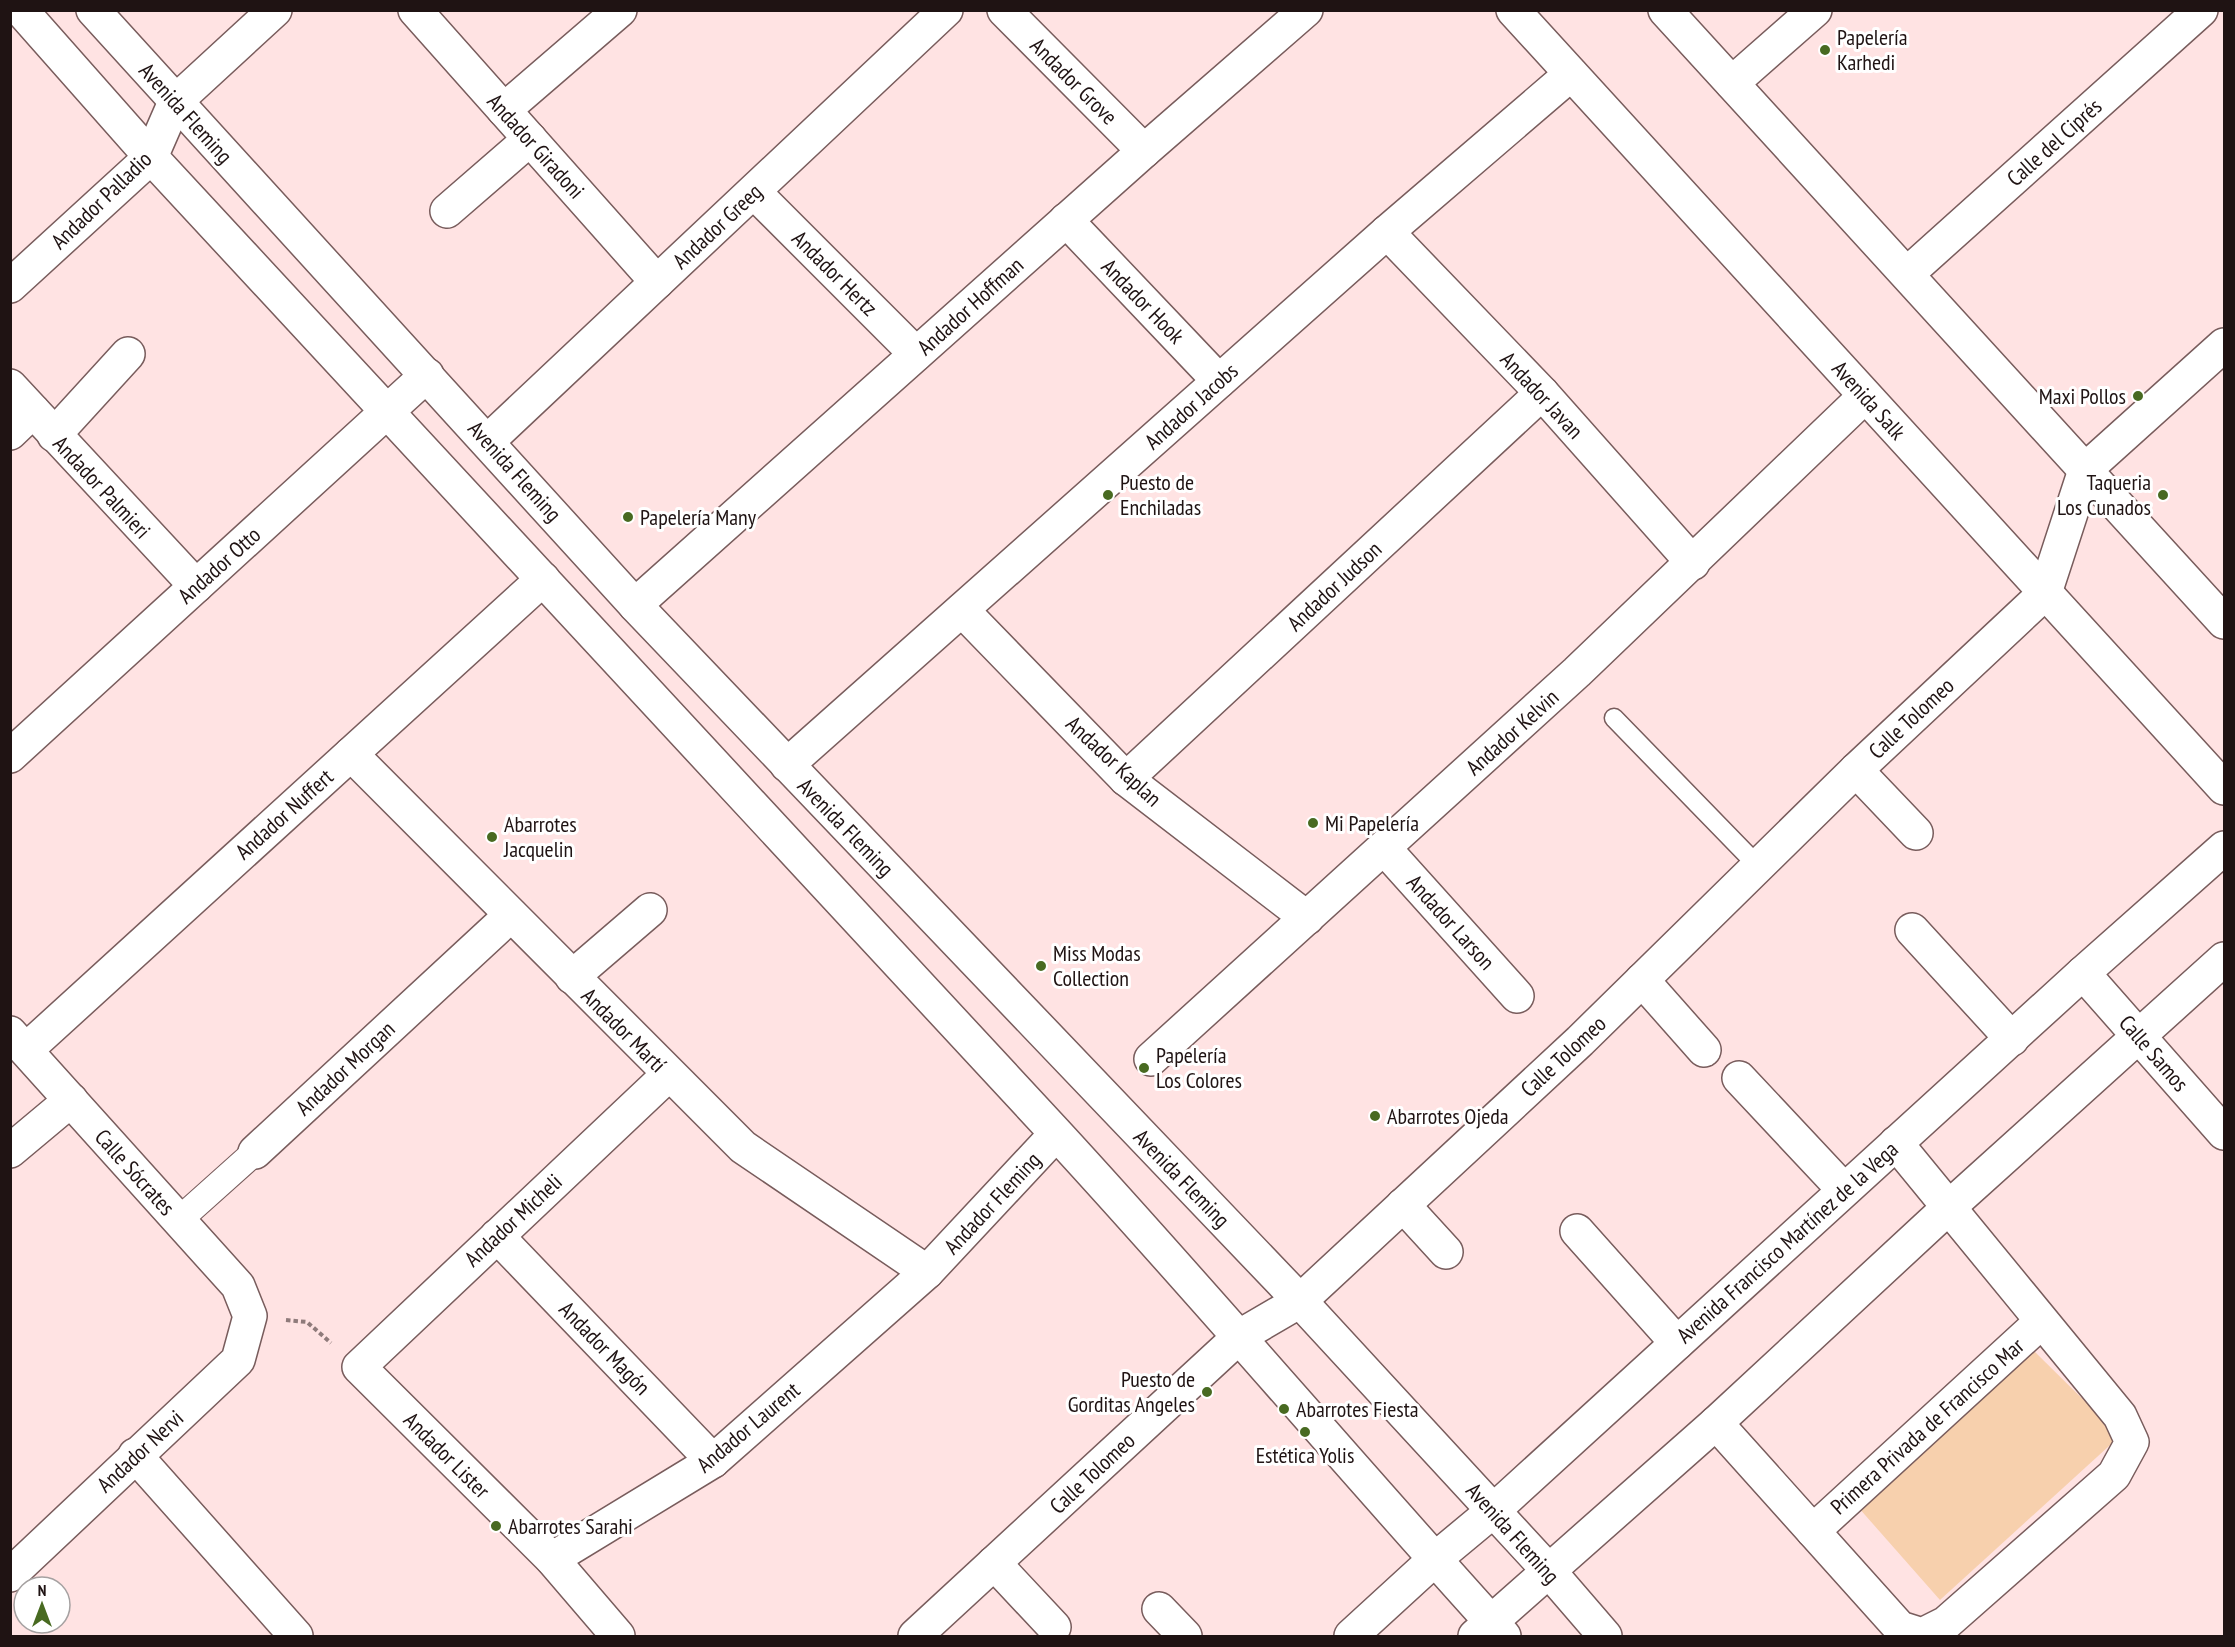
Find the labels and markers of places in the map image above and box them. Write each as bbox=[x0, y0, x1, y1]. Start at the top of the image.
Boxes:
place label: Papelería Karhedi bbox=[1837, 23, 1908, 76]
marker: Papelería Karhedi bbox=[1818, 43, 1832, 57]
place label: Maxi Pollos bbox=[2039, 382, 2126, 410]
marker: Maxi Pollos bbox=[2131, 389, 2145, 403]
place label: Puesto de Enchiladas bbox=[1120, 468, 1201, 521]
place label: Taqueria Los Cunados bbox=[2057, 468, 2151, 521]
marker: Puesto de Enchiladas bbox=[1101, 488, 1115, 502]
marker: Taqueria Los Cunados bbox=[2156, 488, 2170, 502]
place label: Papelería Many bbox=[640, 503, 757, 531]
marker: Papelería Many bbox=[621, 510, 635, 524]
place label: Mi Papelería bbox=[1325, 809, 1419, 837]
place label: Abarrotes Jacquelin bbox=[503, 810, 577, 863]
marker: Mi Papelería bbox=[1306, 816, 1320, 830]
marker: Abarrotes Jacquelin bbox=[485, 830, 499, 844]
place label: Miss Modas Collection bbox=[1053, 939, 1141, 992]
marker: Miss Modas Collection bbox=[1034, 959, 1048, 973]
place label: Papelería Los Colores bbox=[1156, 1041, 1242, 1094]
marker: Papelería Los Colores bbox=[1137, 1061, 1151, 1075]
place label: Abarrotes Ojeda bbox=[1387, 1102, 1509, 1130]
marker: Abarrotes Ojeda bbox=[1368, 1109, 1382, 1123]
place label: Puesto de Gorditas Angeles bbox=[1068, 1365, 1195, 1418]
marker: Puesto de Gorditas Angeles bbox=[1200, 1385, 1214, 1399]
place label: Abarrotes Fiesta bbox=[1296, 1395, 1419, 1423]
marker: Abarrotes Fiesta bbox=[1277, 1402, 1291, 1416]
marker: Estética Yolis bbox=[1298, 1425, 1312, 1439]
place label: Estética Yolis bbox=[1256, 1441, 1354, 1469]
place label: Abarrotes Sarahi bbox=[508, 1512, 633, 1540]
marker: Abarrotes Sarahi bbox=[489, 1519, 503, 1533]

